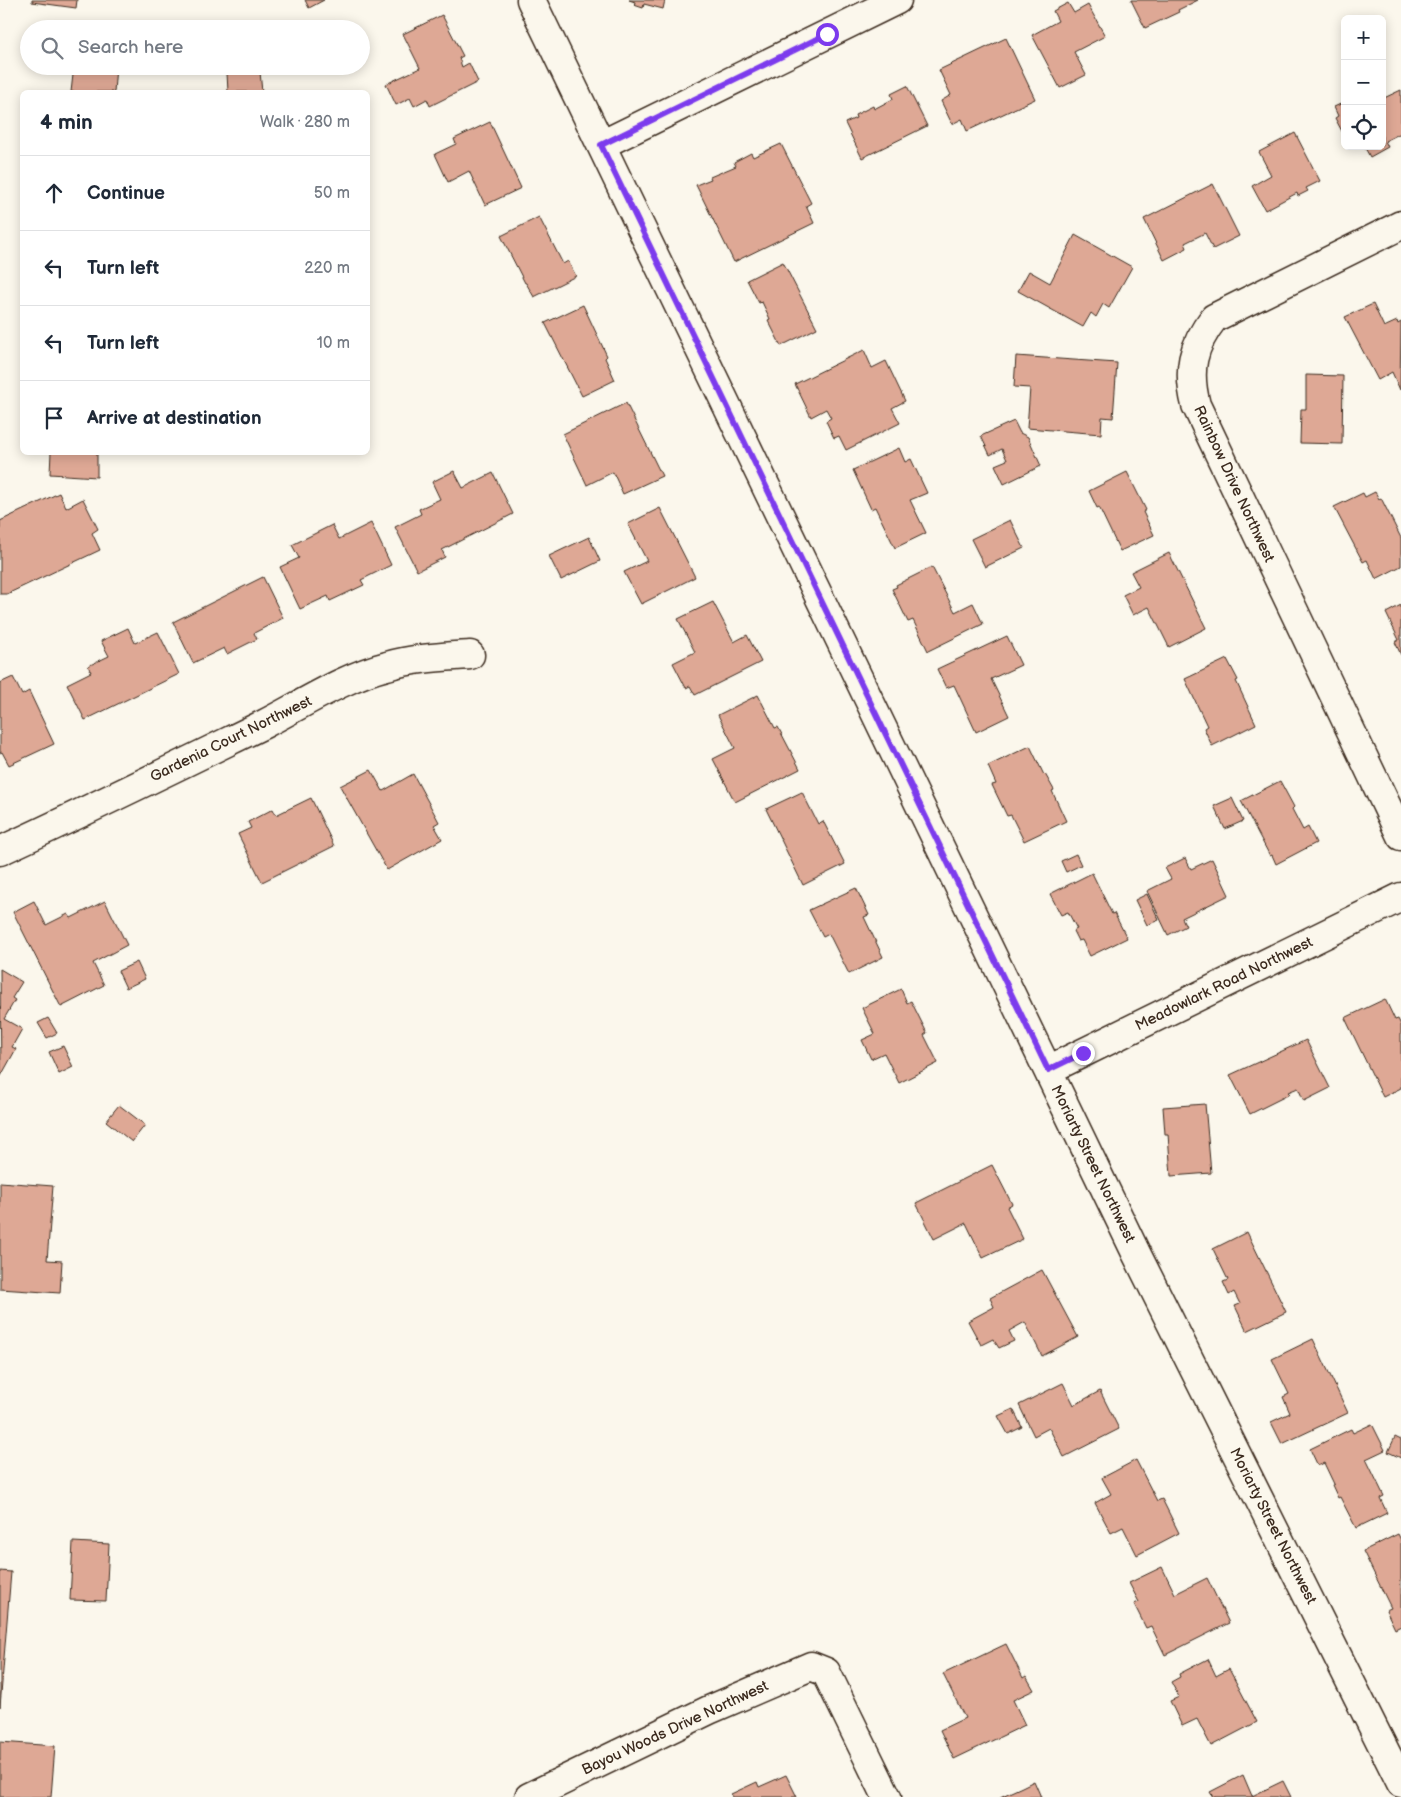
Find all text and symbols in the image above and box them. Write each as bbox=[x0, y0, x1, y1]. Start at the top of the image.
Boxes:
map controls bbox=[1341, 15, 1386, 150]
button: + bbox=[1341, 15, 1386, 60]
search box bbox=[20, 20, 370, 75]
route start bbox=[816, 23, 839, 46]
icon: search bbox=[38, 34, 66, 62]
text: Search here bbox=[78, 36, 183, 59]
button: − bbox=[1341, 60, 1386, 105]
button: locate bbox=[1341, 105, 1386, 150]
text: 4 min bbox=[40, 110, 93, 135]
text: Walk · 280 m bbox=[260, 113, 350, 132]
icon: ahead bbox=[40, 179, 68, 207]
text: Continue bbox=[87, 182, 165, 205]
text: 50 m bbox=[314, 184, 350, 203]
icon: left bbox=[40, 254, 68, 282]
text: Turn left bbox=[87, 257, 159, 280]
text: 220 m bbox=[304, 259, 350, 278]
icon: left bbox=[40, 329, 68, 357]
text: Turn left bbox=[87, 332, 159, 355]
text: 10 m bbox=[317, 334, 350, 353]
street label: Rainbow Drive Northwest bbox=[1189, 403, 1279, 566]
icon: arrive bbox=[40, 404, 68, 432]
text: Arrive at destination bbox=[87, 407, 262, 430]
street label: Gardenia Court Northwest bbox=[147, 691, 315, 786]
street label: Meadowlark Road Northwest bbox=[1132, 932, 1316, 1035]
route end bbox=[1072, 1042, 1095, 1065]
street label: Moriarty Street Northwest bbox=[1047, 1082, 1140, 1246]
street label: Moriarty Street Northwest bbox=[1225, 1445, 1321, 1608]
street label: Bayou Woods Drive Northwest bbox=[579, 1676, 772, 1780]

